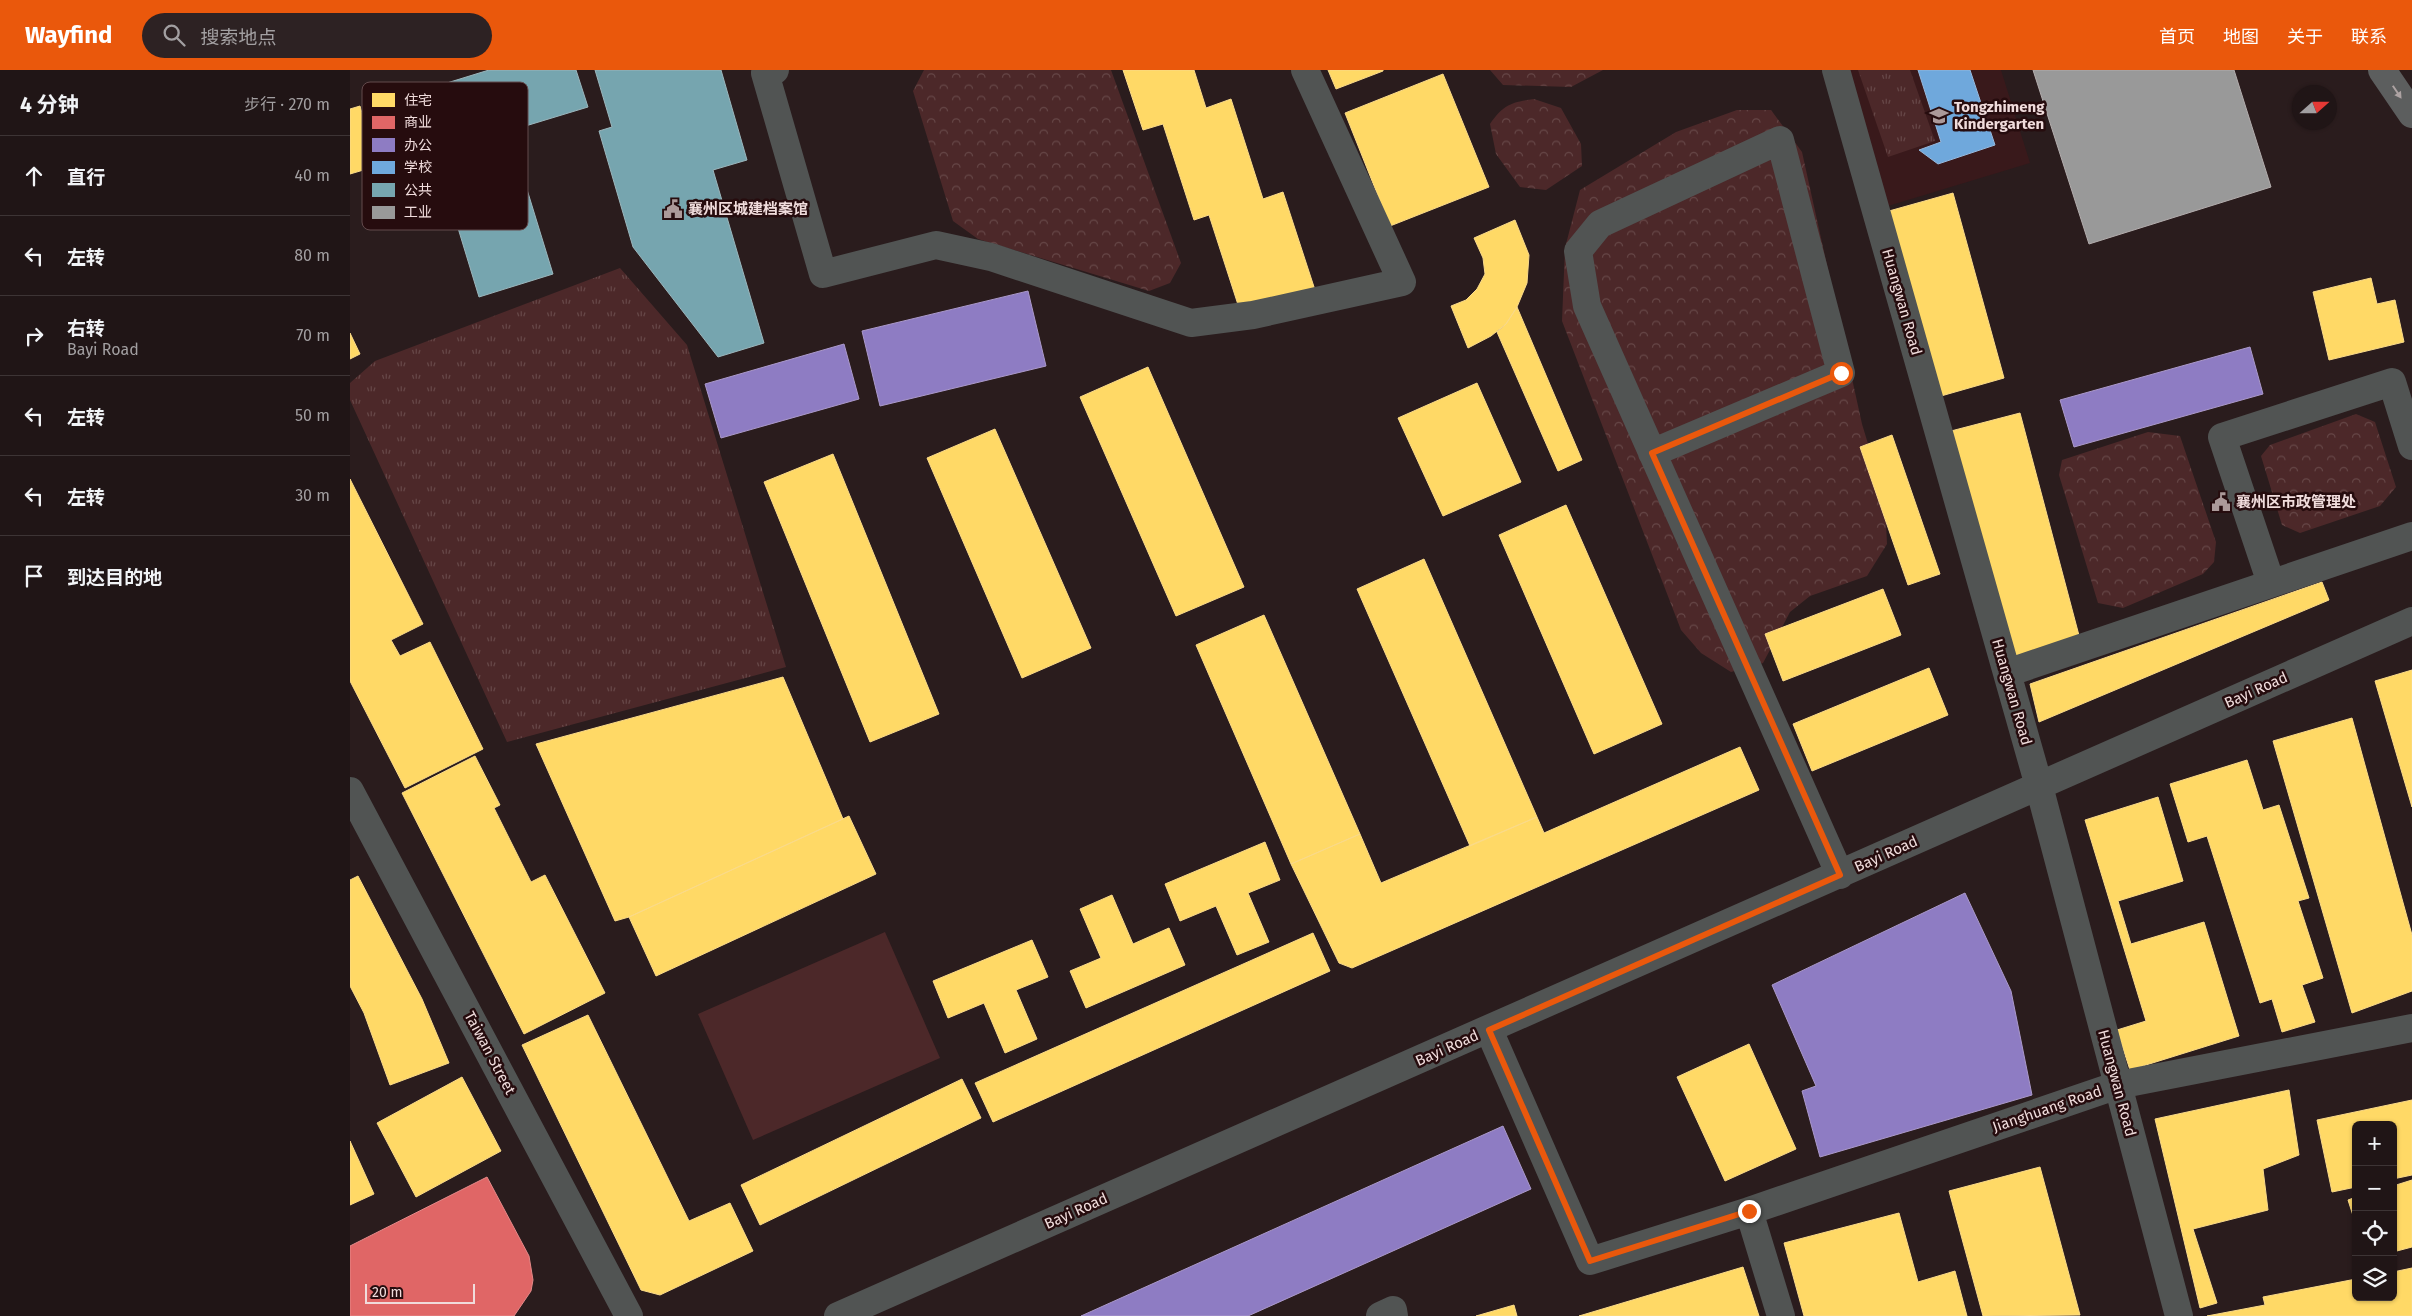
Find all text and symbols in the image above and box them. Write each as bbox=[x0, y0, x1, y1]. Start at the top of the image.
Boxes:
search box bbox=[142, 13, 492, 58]
text: Wayfind bbox=[25, 21, 112, 49]
icon: search bbox=[160, 21, 188, 49]
text: 搜索地点 bbox=[200, 26, 276, 49]
text: 首页 bbox=[2159, 26, 2195, 48]
text: 地图 bbox=[2223, 26, 2259, 48]
text: 关于 bbox=[2287, 26, 2323, 48]
text: 联系 bbox=[2351, 26, 2387, 48]
legend bbox=[362, 82, 528, 230]
north arrow bbox=[2292, 85, 2337, 130]
one-way arrow bbox=[2392, 85, 2402, 99]
text: 4 分钟 bbox=[20, 92, 79, 118]
text: 住宅 bbox=[404, 92, 432, 109]
text: 步行 · 270 m bbox=[244, 95, 330, 114]
place label: Tongzhimeng Kindergarten bbox=[1954, 98, 2045, 133]
school or university icon: Tongzhimeng Kindergarten bbox=[1928, 105, 1950, 127]
text: 商业 bbox=[404, 114, 432, 131]
text: 办公 bbox=[404, 137, 432, 154]
text: 学校 bbox=[404, 159, 432, 176]
icon: ahead bbox=[20, 162, 48, 190]
text: 直行 bbox=[67, 166, 105, 189]
text: 40 m bbox=[295, 166, 330, 185]
text: 公共 bbox=[404, 182, 432, 199]
public building icon: 襄州区城建档案馆 bbox=[662, 198, 684, 220]
place label: 襄州区城建档案馆 bbox=[688, 200, 808, 218]
text: 工业 bbox=[404, 204, 432, 221]
icon: left bbox=[20, 242, 48, 270]
text: 左转 bbox=[67, 246, 105, 269]
text: 80 m bbox=[294, 246, 330, 265]
street label: Huangwan Road bbox=[1878, 247, 1926, 357]
text: 右转 bbox=[67, 317, 105, 340]
icon: right bbox=[20, 322, 48, 350]
text: 70 m bbox=[296, 326, 330, 345]
text: Bayi Road bbox=[67, 340, 139, 359]
route start bbox=[1830, 362, 1853, 385]
icon: left bbox=[20, 402, 48, 430]
text: 左转 bbox=[67, 406, 105, 429]
text: 50 m bbox=[295, 406, 330, 425]
icon: left bbox=[20, 482, 48, 510]
text: 左转 bbox=[67, 486, 105, 509]
text: 30 m bbox=[295, 486, 330, 505]
public building icon: 襄州区市政管理处 bbox=[2210, 491, 2232, 513]
place label: 襄州区市政管理处 bbox=[2236, 493, 2356, 511]
icon: arrive bbox=[20, 562, 48, 590]
text: 到达目的地 bbox=[67, 566, 162, 589]
street label: Huangwan Road bbox=[1988, 637, 2036, 747]
street label: Bayi Road bbox=[2222, 668, 2290, 712]
street label: Bayi Road bbox=[1852, 832, 1920, 876]
street label: Taiwan Street bbox=[461, 1008, 520, 1098]
street label: Bayi Road bbox=[1413, 1026, 1481, 1070]
street label: Huangwan Road bbox=[2094, 1028, 2140, 1138]
street label: Jianghuang Road bbox=[1990, 1082, 2104, 1136]
map controls bbox=[2352, 1121, 2397, 1301]
button: + bbox=[2352, 1121, 2397, 1166]
button: − bbox=[2352, 1166, 2397, 1211]
street label: Bayi Road bbox=[1042, 1189, 1110, 1233]
route end bbox=[1738, 1200, 1761, 1223]
button: locate bbox=[2352, 1211, 2397, 1256]
button: layers bbox=[2352, 1256, 2397, 1301]
scale bar bbox=[365, 1281, 475, 1304]
text: 20 m bbox=[372, 1284, 402, 1301]

